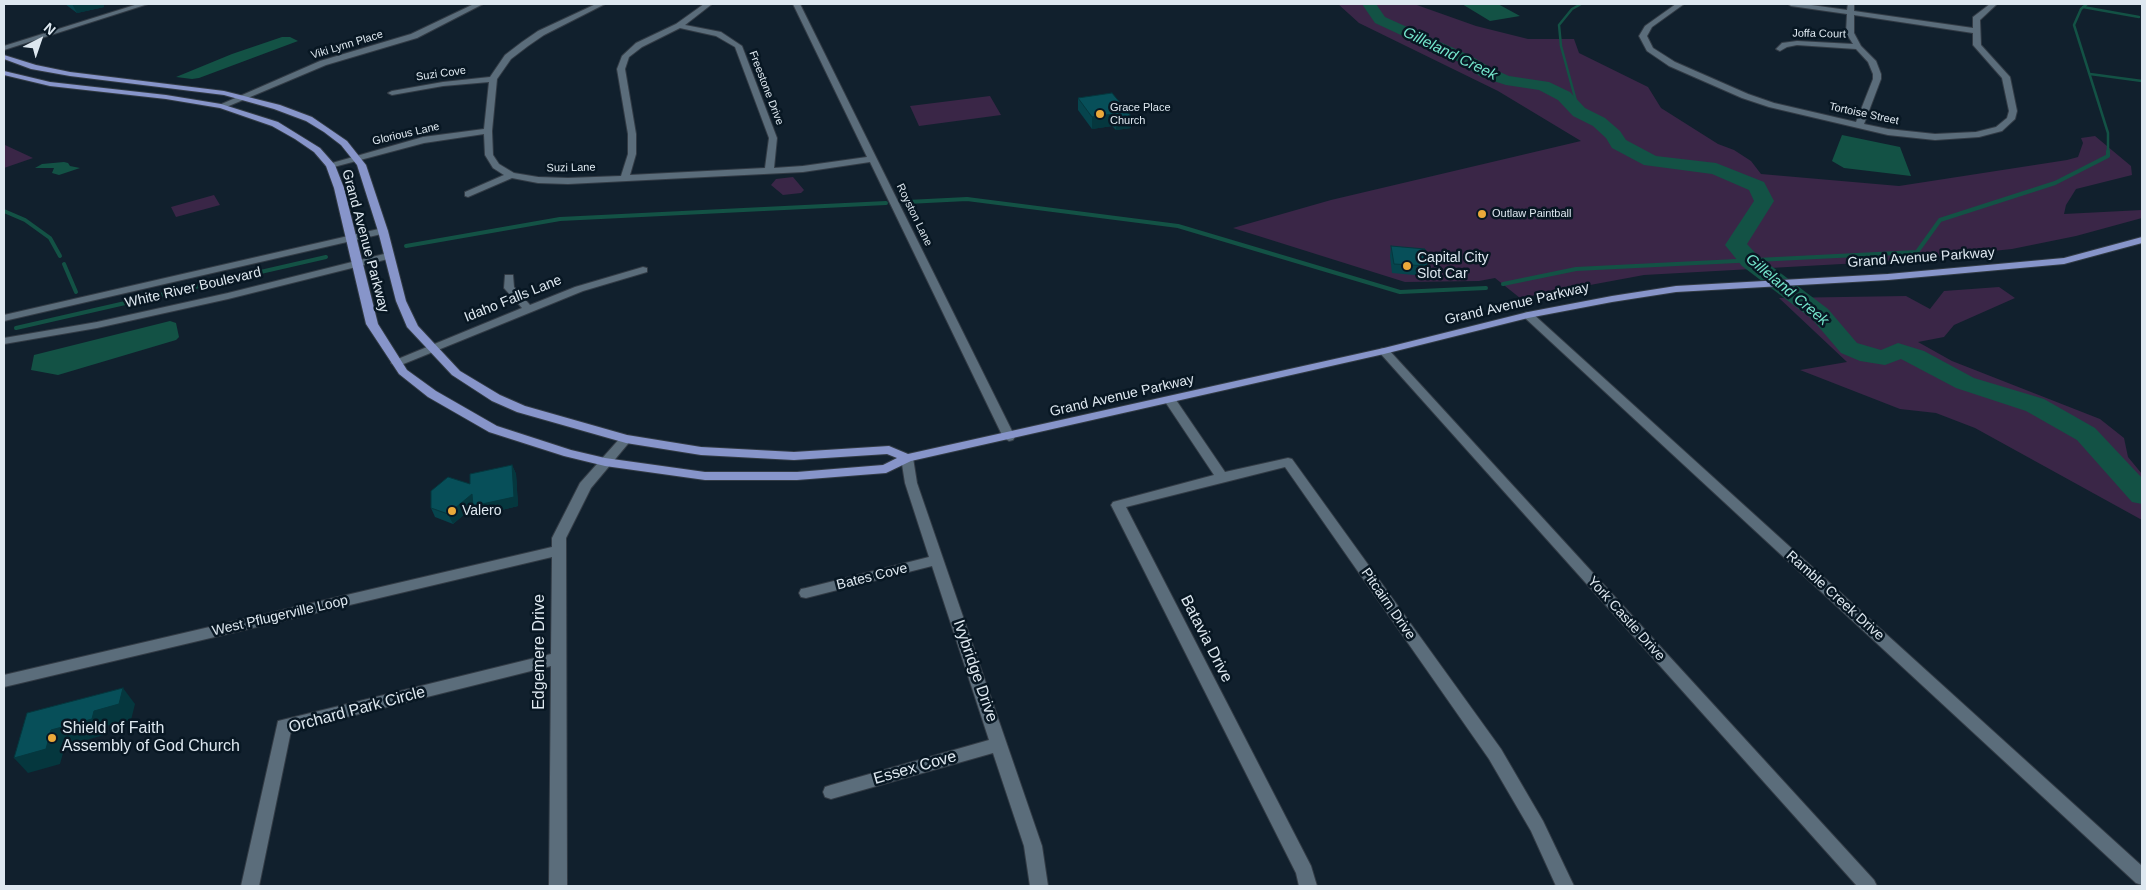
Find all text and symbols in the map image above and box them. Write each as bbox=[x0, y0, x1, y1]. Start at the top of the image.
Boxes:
north arrow bbox=[15, 15, 65, 65]
text: N bbox=[41, 19, 59, 38]
water label: Gilleland Creek bbox=[1400, 23, 1500, 85]
street label: Joffa Court bbox=[1792, 27, 1846, 41]
street label: Viki Lynn Place bbox=[309, 28, 385, 62]
street label: Freestone Drive bbox=[746, 49, 786, 127]
street label: Suzi Cove bbox=[415, 64, 467, 84]
street label: Tortoise Street bbox=[1828, 100, 1900, 128]
place label: Grace Place Church bbox=[1110, 101, 1171, 127]
marker: Grace Place Church bbox=[1094, 108, 1106, 120]
street label: Glorious Lane bbox=[371, 120, 441, 148]
street label: Suzi Lane bbox=[546, 161, 596, 175]
street label: Grand Avenue Parkway bbox=[338, 168, 392, 314]
street label: Royston Lane bbox=[893, 182, 935, 248]
place label: Outlaw Paintball bbox=[1492, 207, 1571, 221]
marker: Outlaw Paintball bbox=[1476, 208, 1488, 220]
street label: Grand Avenue Parkway bbox=[1847, 244, 1995, 272]
place label: Capital City Slot Car bbox=[1417, 250, 1489, 282]
water label: Gilleland Creek bbox=[1742, 250, 1832, 330]
marker: Capital City Slot Car bbox=[1401, 260, 1413, 272]
street label: White River Boulevard bbox=[123, 264, 263, 312]
street label: Idaho Falls Lane bbox=[462, 272, 564, 326]
street label: Grand Avenue Parkway bbox=[1443, 279, 1591, 329]
street label: Grand Avenue Parkway bbox=[1048, 371, 1196, 421]
place label: Valero bbox=[462, 503, 501, 519]
marker: Valero bbox=[446, 505, 458, 517]
street label: Ramble Creek Drive bbox=[1783, 548, 1887, 644]
street label: Bates Cove bbox=[835, 560, 909, 594]
street label: Pitcairn Drive bbox=[1357, 565, 1419, 643]
street label: York Castle Drive bbox=[1584, 573, 1668, 665]
street label: West Pflugerville Loop bbox=[210, 592, 350, 640]
street label: Batavia Drive bbox=[1176, 592, 1236, 686]
street label: Edgemere Drive bbox=[530, 594, 550, 710]
street label: Ivybridge Drive bbox=[949, 617, 1001, 725]
street label: Orchard Park Circle bbox=[287, 683, 427, 737]
place label: Shield of Faith Assembly of God Church bbox=[62, 719, 240, 757]
marker: Shield of Faith Assembly of God Church bbox=[46, 732, 58, 744]
street label: Essex Cove bbox=[871, 747, 959, 789]

